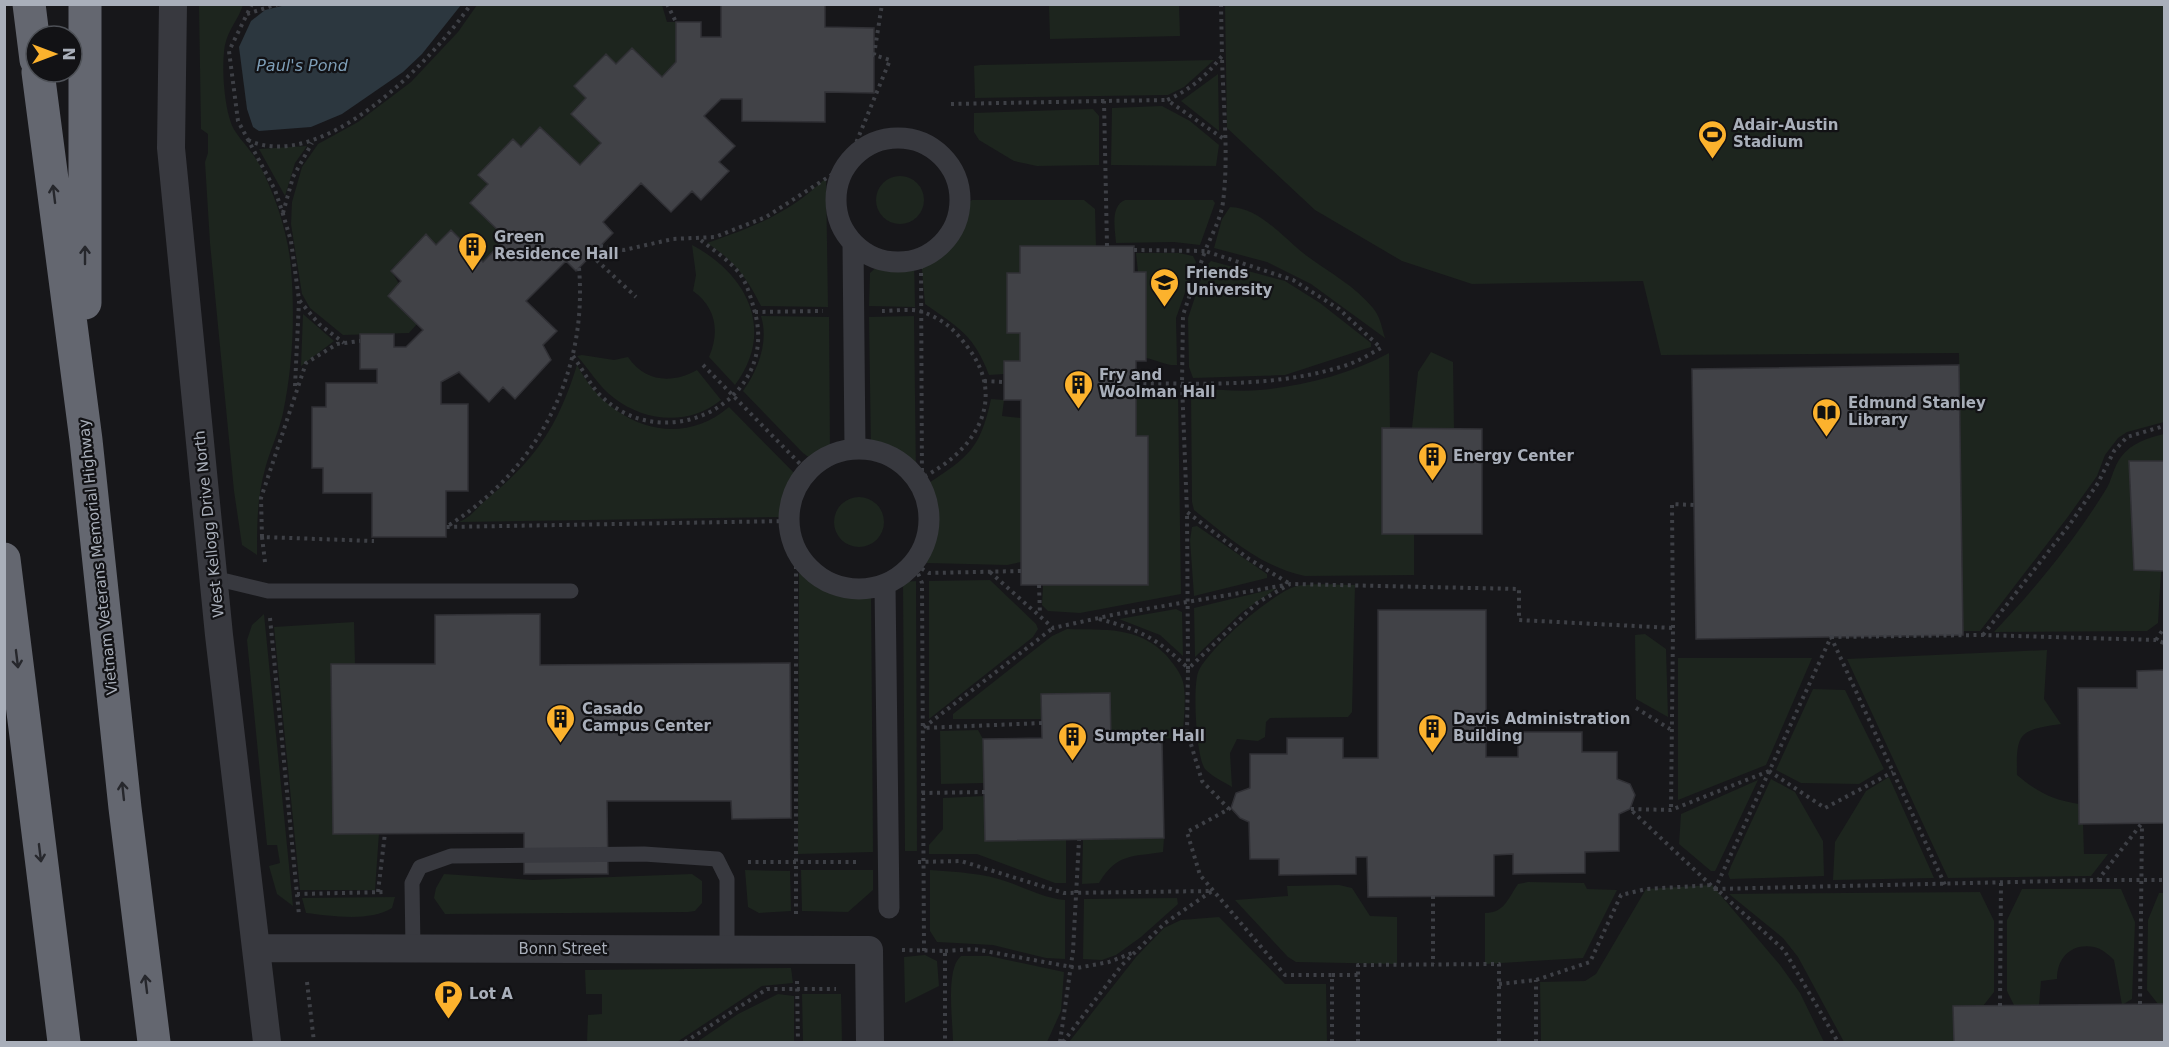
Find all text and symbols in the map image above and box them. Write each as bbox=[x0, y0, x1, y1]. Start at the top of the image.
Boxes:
north arrow bbox=[24, 24, 84, 84]
text: N bbox=[59, 47, 78, 61]
water label: Paul's Pond bbox=[256, 56, 349, 75]
place label: Adair-Austin Stadium bbox=[1733, 116, 1838, 151]
sports icon: Adair-Austin Stadium bbox=[1696, 118, 1728, 160]
one-way arrow bbox=[48, 185, 59, 205]
place label: Green Residence Hall bbox=[494, 228, 619, 263]
building icon: Green Residence Hall bbox=[457, 230, 489, 272]
one-way arrow bbox=[79, 246, 91, 266]
place label: Friends University bbox=[1186, 264, 1273, 299]
school or university icon: Friends University bbox=[1149, 266, 1181, 308]
place label: Fry and Woolman Hall bbox=[1099, 366, 1215, 401]
building icon: Fry and Woolman Hall bbox=[1062, 368, 1094, 410]
place label: Edmund Stanley Library bbox=[1848, 394, 1986, 429]
library icon: Edmund Stanley Library bbox=[1811, 396, 1843, 438]
street label: Vietnam Veterans Memorial Highway bbox=[75, 418, 121, 696]
street label: West Kellogg Drive North bbox=[190, 430, 228, 618]
building icon: Energy Center bbox=[1416, 440, 1448, 482]
place label: Energy Center bbox=[1453, 447, 1574, 465]
one-way arrow bbox=[11, 649, 22, 668]
place label: Casado Campus Center bbox=[582, 700, 712, 735]
building icon: Casado Campus Center bbox=[545, 702, 577, 744]
place label: Davis Administration Building bbox=[1453, 710, 1631, 745]
building icon: Davis Administration Building bbox=[1416, 712, 1448, 754]
building icon: Sumpter Hall bbox=[1057, 720, 1089, 762]
place label: Sumpter Hall bbox=[1094, 727, 1205, 745]
one-way arrow bbox=[117, 781, 128, 801]
one-way arrow bbox=[35, 842, 46, 862]
street label: Bonn Street bbox=[519, 940, 608, 958]
one-way arrow bbox=[140, 975, 151, 995]
parking icon: Lot A bbox=[432, 978, 464, 1020]
place label: Lot A bbox=[469, 985, 513, 1003]

